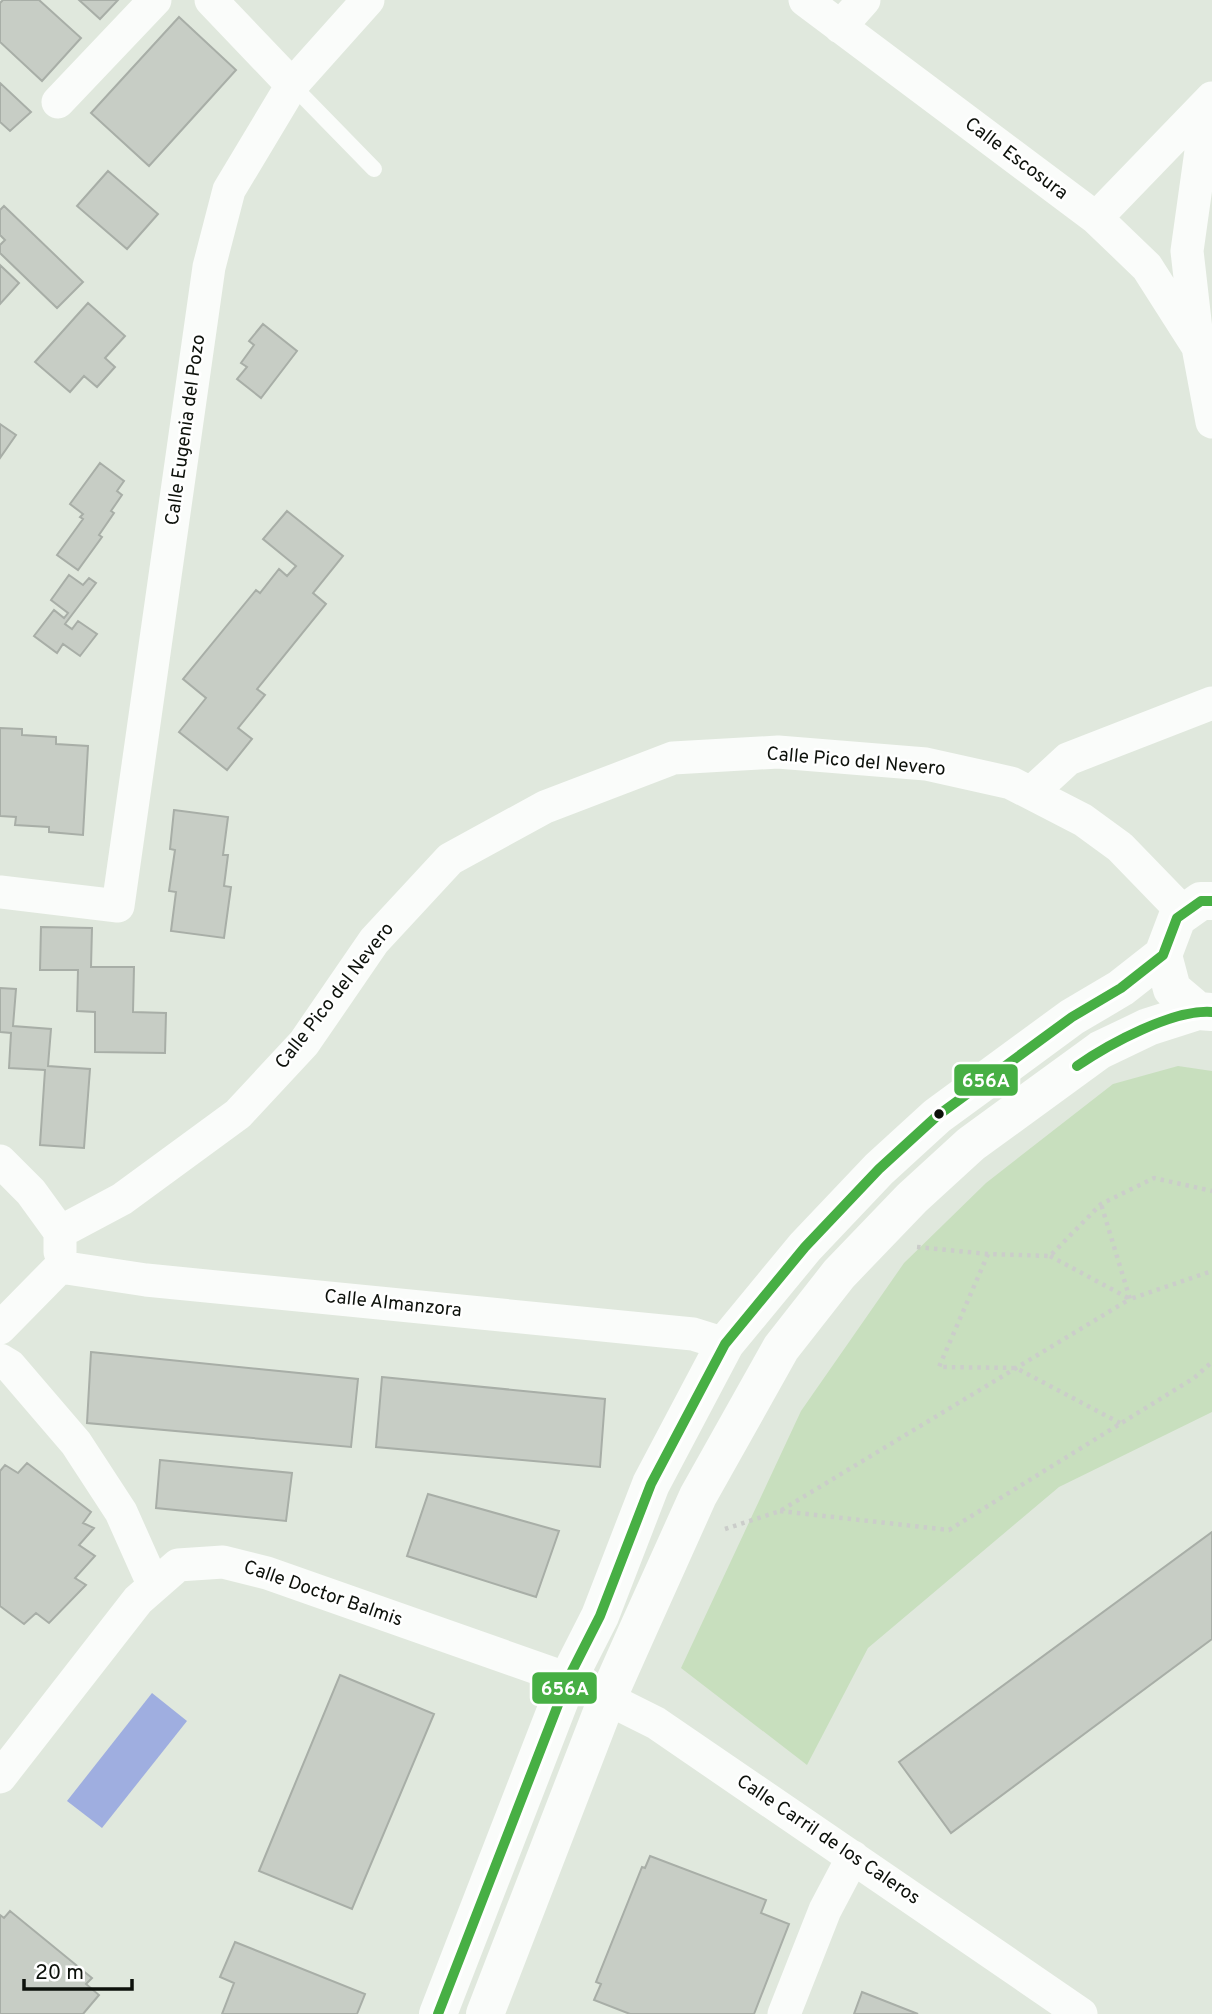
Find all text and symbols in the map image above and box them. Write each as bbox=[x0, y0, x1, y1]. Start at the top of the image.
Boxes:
street label: Calle Escosura bbox=[960, 112, 1072, 206]
street label: Calle Eugenia del Pozo bbox=[161, 333, 211, 527]
street label: Calle Pico del Nevero bbox=[765, 742, 947, 782]
street label: Calle Pico del Nevero bbox=[270, 918, 400, 1074]
line badge: 656A bbox=[953, 1063, 1019, 1097]
text: 656A bbox=[962, 1070, 1011, 1094]
unlabelled marker bbox=[932, 1107, 946, 1121]
street label: Calle Almanzora bbox=[323, 1285, 463, 1323]
street label: Calle Doctor Balmis bbox=[240, 1556, 406, 1632]
line badge: 656A bbox=[531, 1671, 598, 1705]
text: 656A bbox=[541, 1678, 590, 1702]
street label: Calle Carril de los Caleros bbox=[732, 1770, 924, 1910]
scale bar bbox=[24, 1948, 133, 1992]
text: 20 m bbox=[35, 1960, 84, 1987]

